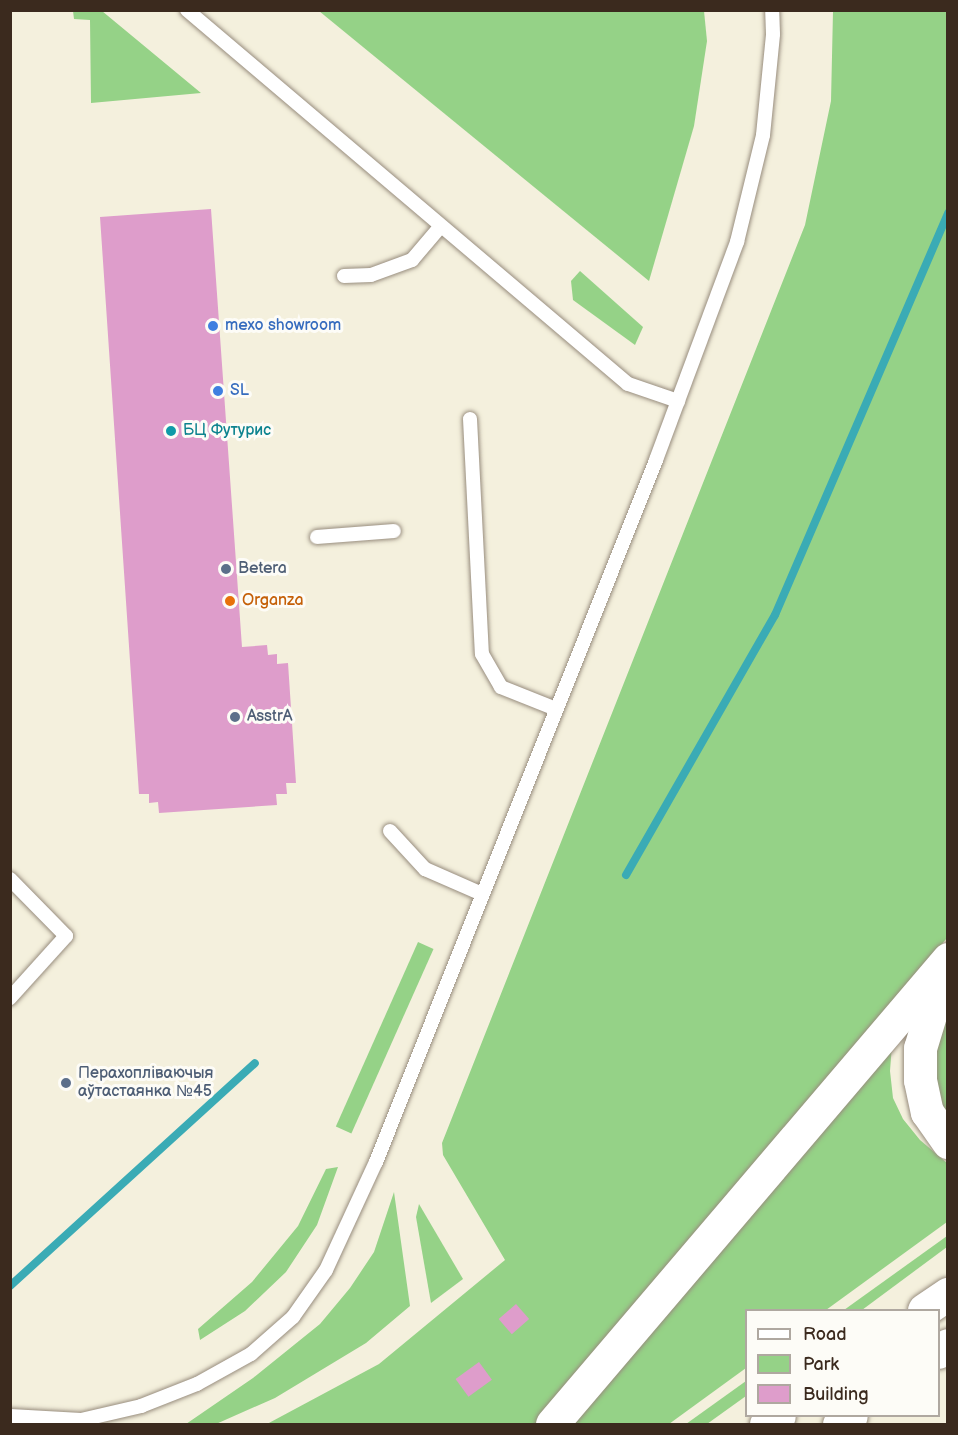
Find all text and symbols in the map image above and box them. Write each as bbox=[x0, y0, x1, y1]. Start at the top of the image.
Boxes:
place label: mexo showroom bbox=[225, 316, 341, 336]
marker: mexo showroom bbox=[206, 319, 220, 333]
place label: SL bbox=[230, 381, 249, 401]
marker: SL bbox=[211, 384, 225, 398]
place label: БЦ Футурис bbox=[183, 421, 271, 441]
marker: БЦ Футурис bbox=[164, 424, 178, 438]
place label: Betera bbox=[238, 559, 287, 579]
marker: Betera bbox=[219, 562, 233, 576]
place label: Organza bbox=[242, 591, 304, 611]
marker: Organza bbox=[223, 594, 237, 608]
place label: AsstrA bbox=[247, 707, 292, 727]
marker: AsstrA bbox=[228, 710, 242, 724]
place label: Перахопліваючыя аўтастаянка №45 bbox=[78, 1064, 213, 1102]
marker: Перахопліваючыя аўтастаянка №45 bbox=[59, 1076, 73, 1090]
legend bbox=[745, 1309, 940, 1417]
text: Road bbox=[803, 1324, 847, 1345]
text: Park bbox=[803, 1354, 839, 1375]
text: Building bbox=[803, 1384, 869, 1405]

